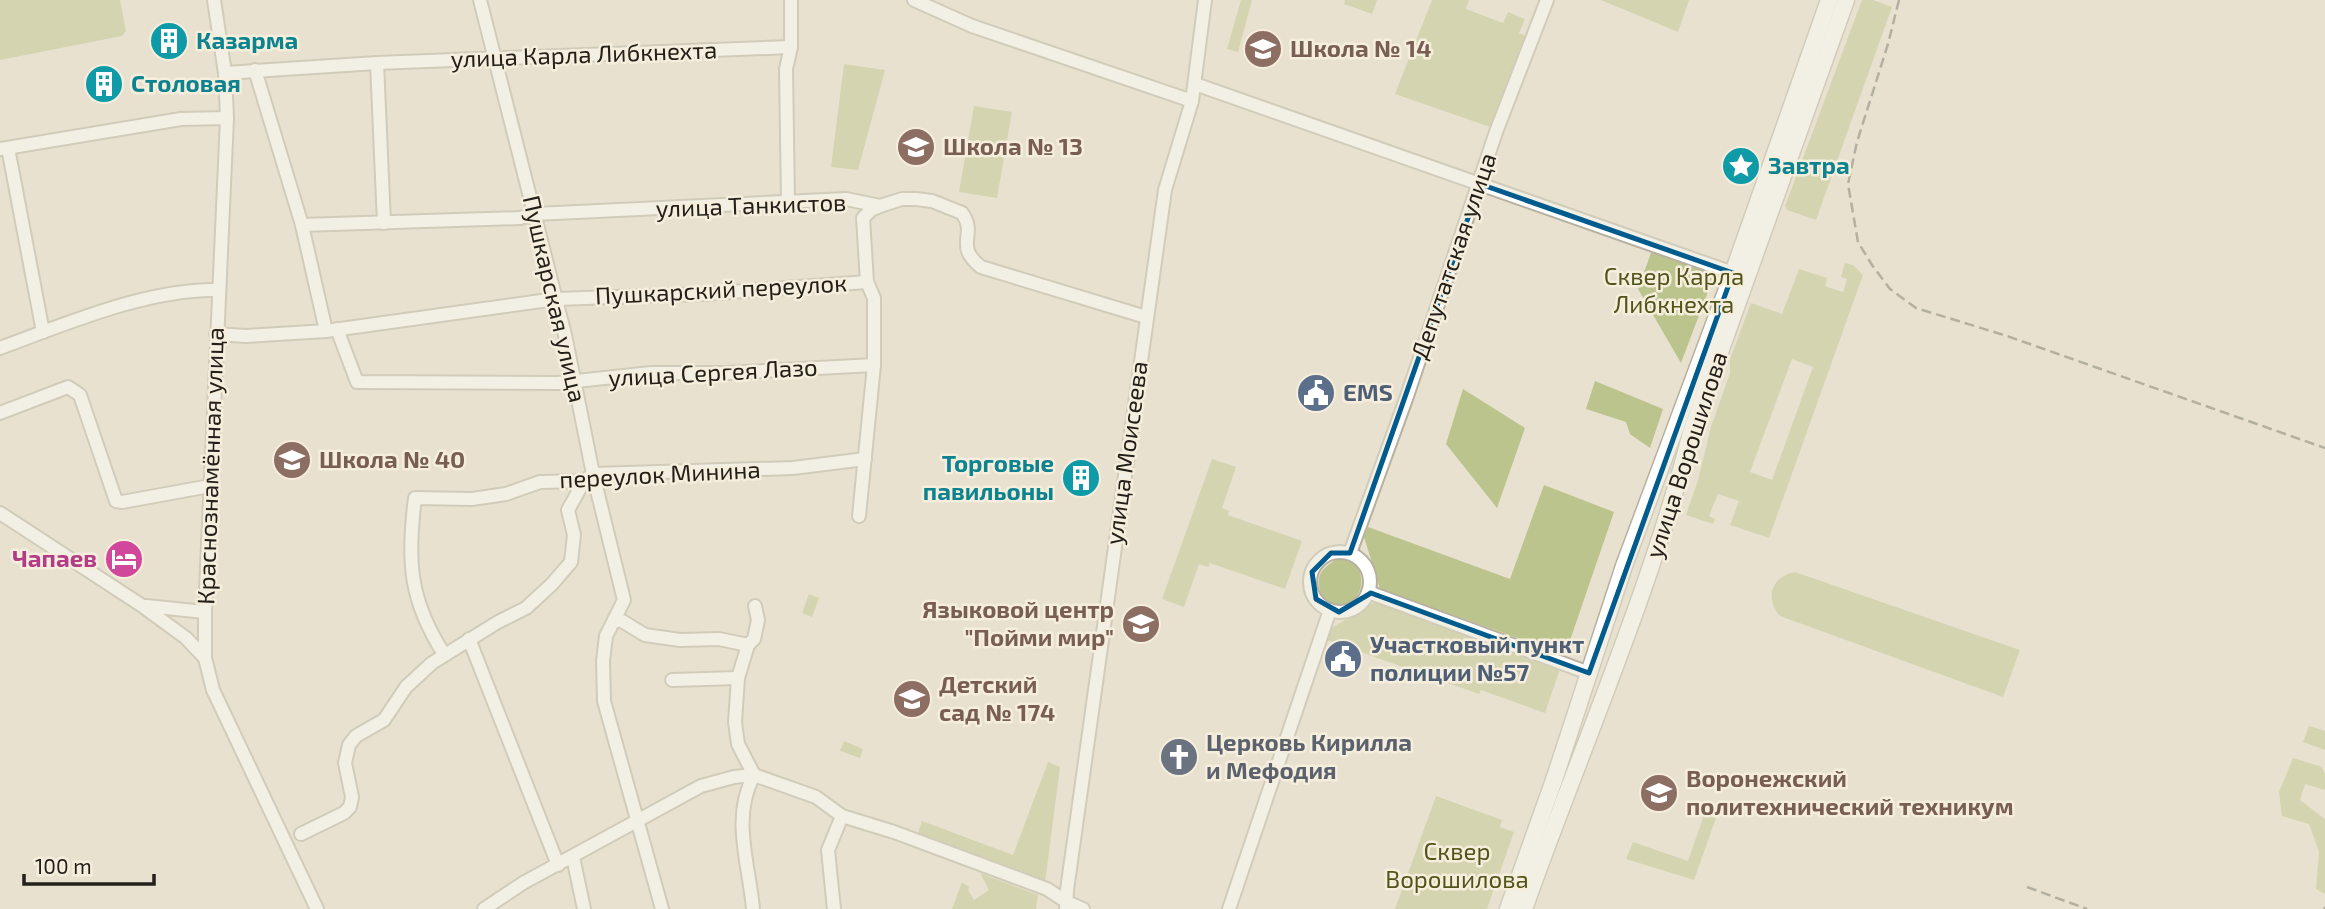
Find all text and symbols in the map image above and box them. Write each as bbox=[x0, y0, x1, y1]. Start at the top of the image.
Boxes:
building icon: Казарма bbox=[148, 20, 190, 62]
place label: Казарма bbox=[196, 25, 298, 54]
school or university icon: Школа № 14 bbox=[1242, 28, 1284, 70]
place label: Школа № 14 bbox=[1290, 33, 1431, 62]
street label: улица Карла Либкнехта bbox=[450, 34, 718, 74]
building icon: Столовая bbox=[83, 63, 125, 105]
place label: Столовая bbox=[131, 68, 241, 97]
school or university icon: Школа № 13 bbox=[895, 126, 937, 168]
place label: Школа № 13 bbox=[943, 131, 1083, 160]
place icon: Завтра bbox=[1720, 145, 1762, 187]
street label: Депутатская улица bbox=[1404, 149, 1502, 363]
place label: Завтра bbox=[1768, 150, 1850, 179]
street label: улица Танкистов bbox=[655, 187, 847, 223]
street label: Пушкарская улица bbox=[517, 192, 593, 405]
park label: Сквер Карла Либкнехта bbox=[1604, 261, 1744, 318]
street label: Пушкарский переулок bbox=[594, 267, 848, 311]
street label: Краснознамённая улица bbox=[190, 327, 230, 605]
street label: улица Ворошилова bbox=[1638, 347, 1734, 562]
street label: улица Сергея Лазо bbox=[608, 352, 818, 392]
street label: улица Моисеева bbox=[1098, 359, 1154, 547]
public building icon: EMS bbox=[1295, 372, 1337, 414]
place label: EMS bbox=[1343, 377, 1393, 406]
school or university icon: Школа № 40 bbox=[271, 439, 313, 481]
place label: Школа № 40 bbox=[319, 444, 465, 473]
place label: Торговые павильоны bbox=[923, 448, 1054, 505]
street label: переулок Минина bbox=[559, 454, 761, 494]
building icon: Торговые павильоны bbox=[1060, 457, 1102, 499]
hotel icon: Чапаев bbox=[103, 538, 145, 580]
place label: Чапаев bbox=[12, 543, 97, 572]
place label: Языковой центр "Пойми мир" bbox=[922, 594, 1114, 651]
school or university icon: Языковой центр "Пойми мир" bbox=[1120, 603, 1162, 645]
place label: Участковый пункт полиции №57 bbox=[1370, 629, 1584, 686]
public building icon: Участковый пункт полиции №57 bbox=[1322, 638, 1364, 680]
place label: Детский сад № 174 bbox=[939, 669, 1055, 726]
school or university icon: Детский сад № 174 bbox=[891, 678, 933, 720]
place label: Церковь Кирилла и Мефодия bbox=[1206, 727, 1412, 784]
church icon: Церковь Кирилла и Мефодия bbox=[1158, 736, 1200, 778]
place label: Воронежский политехнический техникум bbox=[1686, 763, 2014, 820]
school or university icon: Воронежский политехнический техникум bbox=[1638, 772, 1680, 814]
park label: Сквер Ворошилова bbox=[1385, 836, 1529, 893]
scale bar bbox=[24, 842, 154, 886]
text: 100 m bbox=[35, 853, 92, 878]

